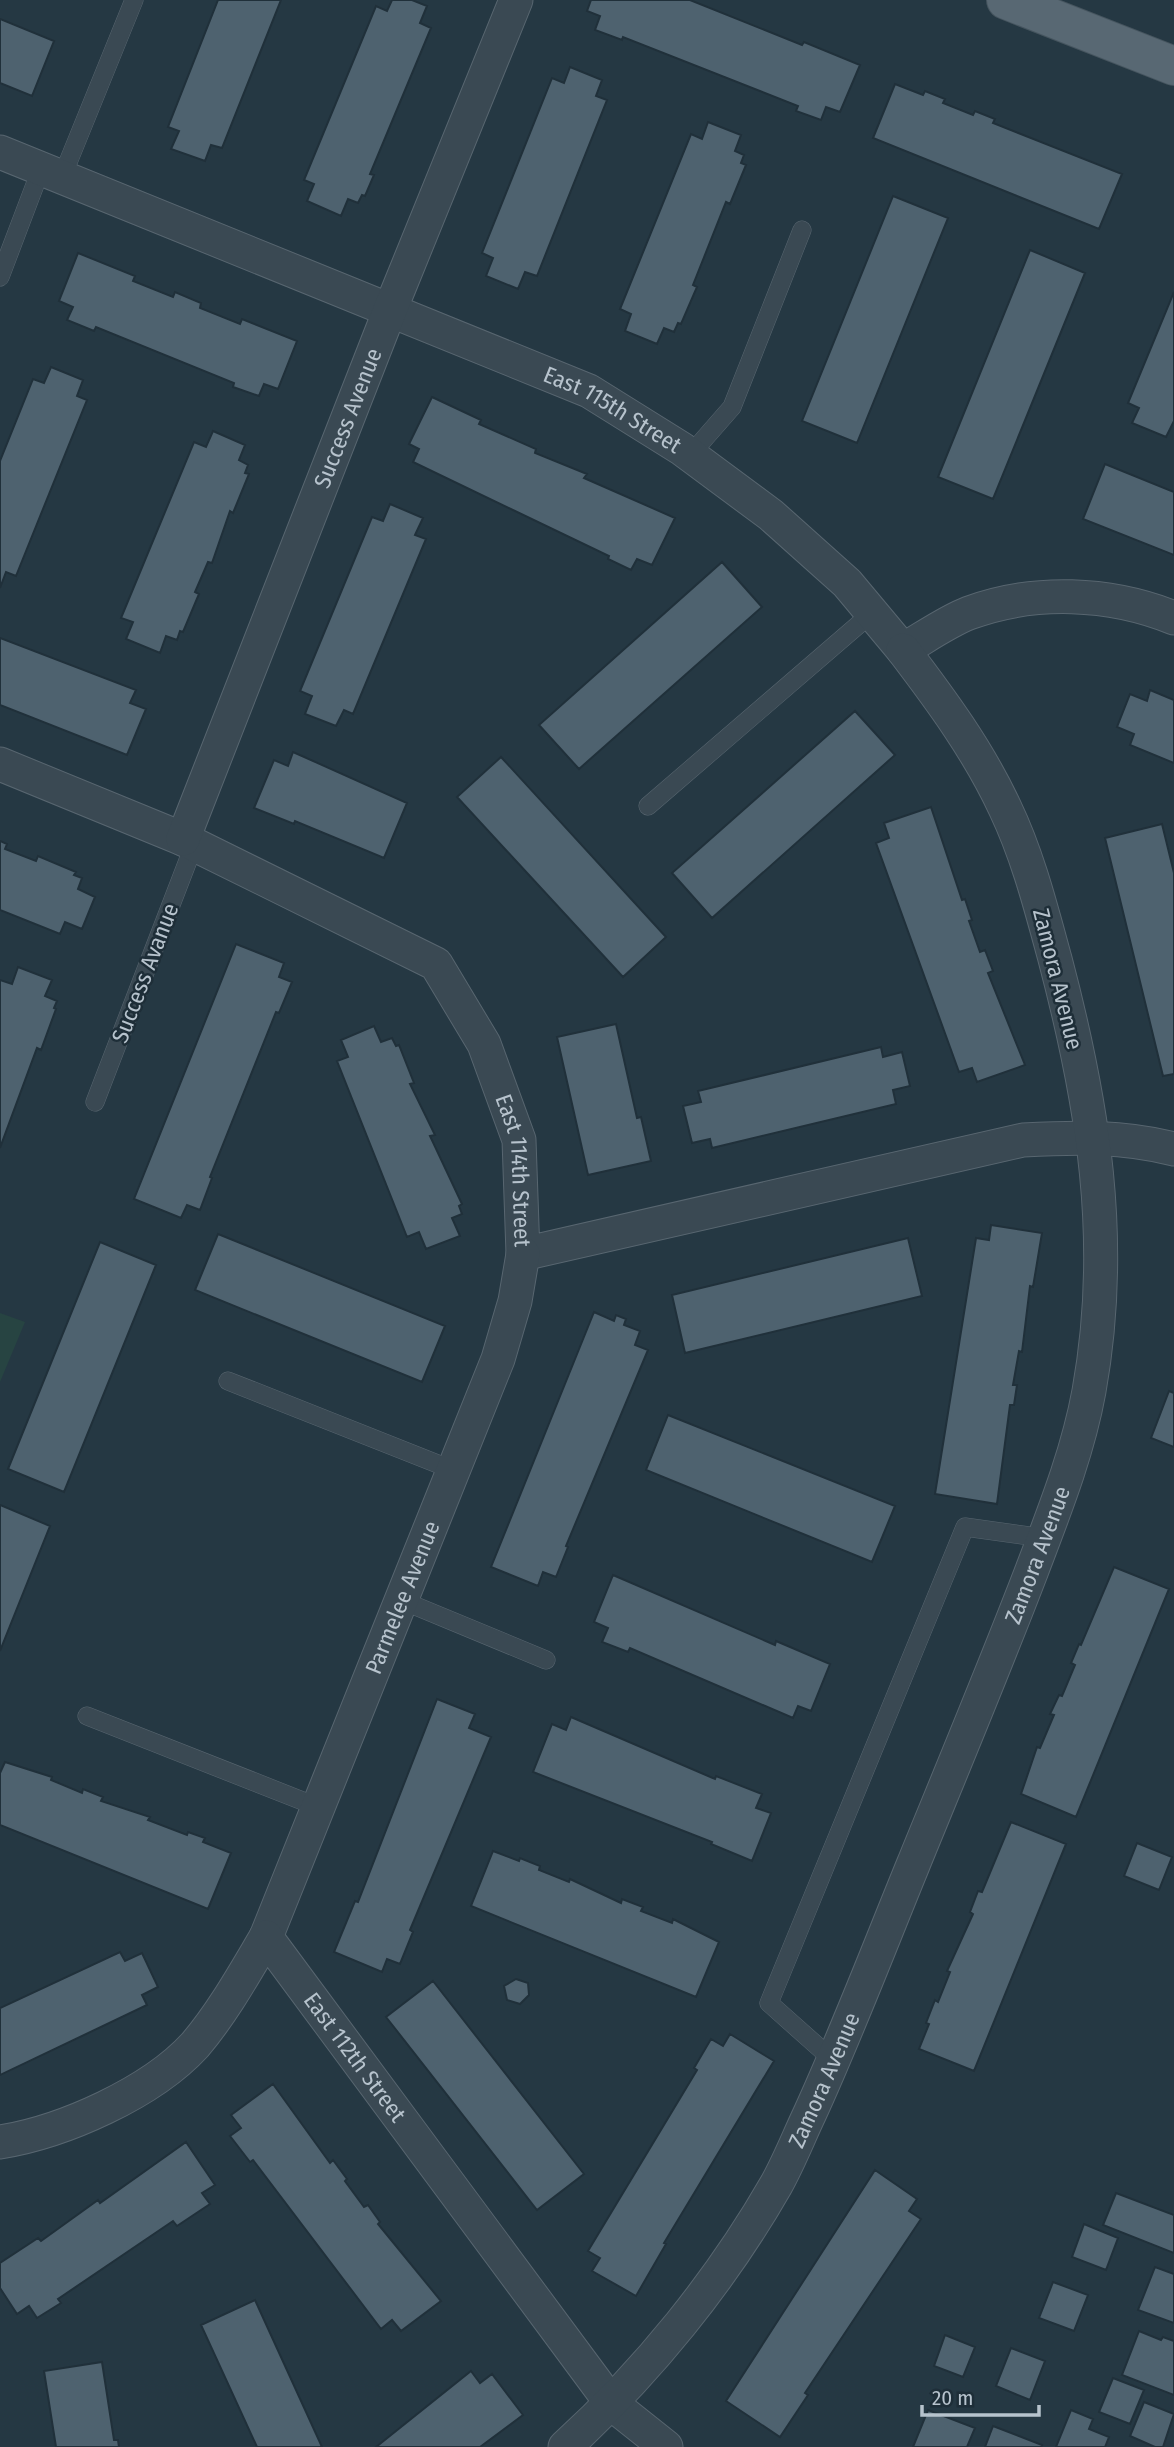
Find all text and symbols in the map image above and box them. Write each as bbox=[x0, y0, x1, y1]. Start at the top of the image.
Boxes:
street label: Success Avenue bbox=[308, 344, 388, 492]
street label: East 115th Street bbox=[540, 360, 687, 459]
street label: Success Avanue bbox=[106, 899, 184, 1047]
street label: Zamora Avenue bbox=[1027, 905, 1089, 1053]
street label: East 114th Street bbox=[489, 1090, 537, 1248]
street label: Zamora Avenue bbox=[999, 1483, 1076, 1628]
street label: Parmelee Avenue bbox=[359, 1517, 446, 1678]
street label: East 112th Street bbox=[298, 1987, 412, 2128]
street label: Zamora Avenue bbox=[782, 2008, 866, 2152]
scale bar bbox=[922, 2374, 1039, 2418]
text: 20 m bbox=[932, 2385, 973, 2411]

